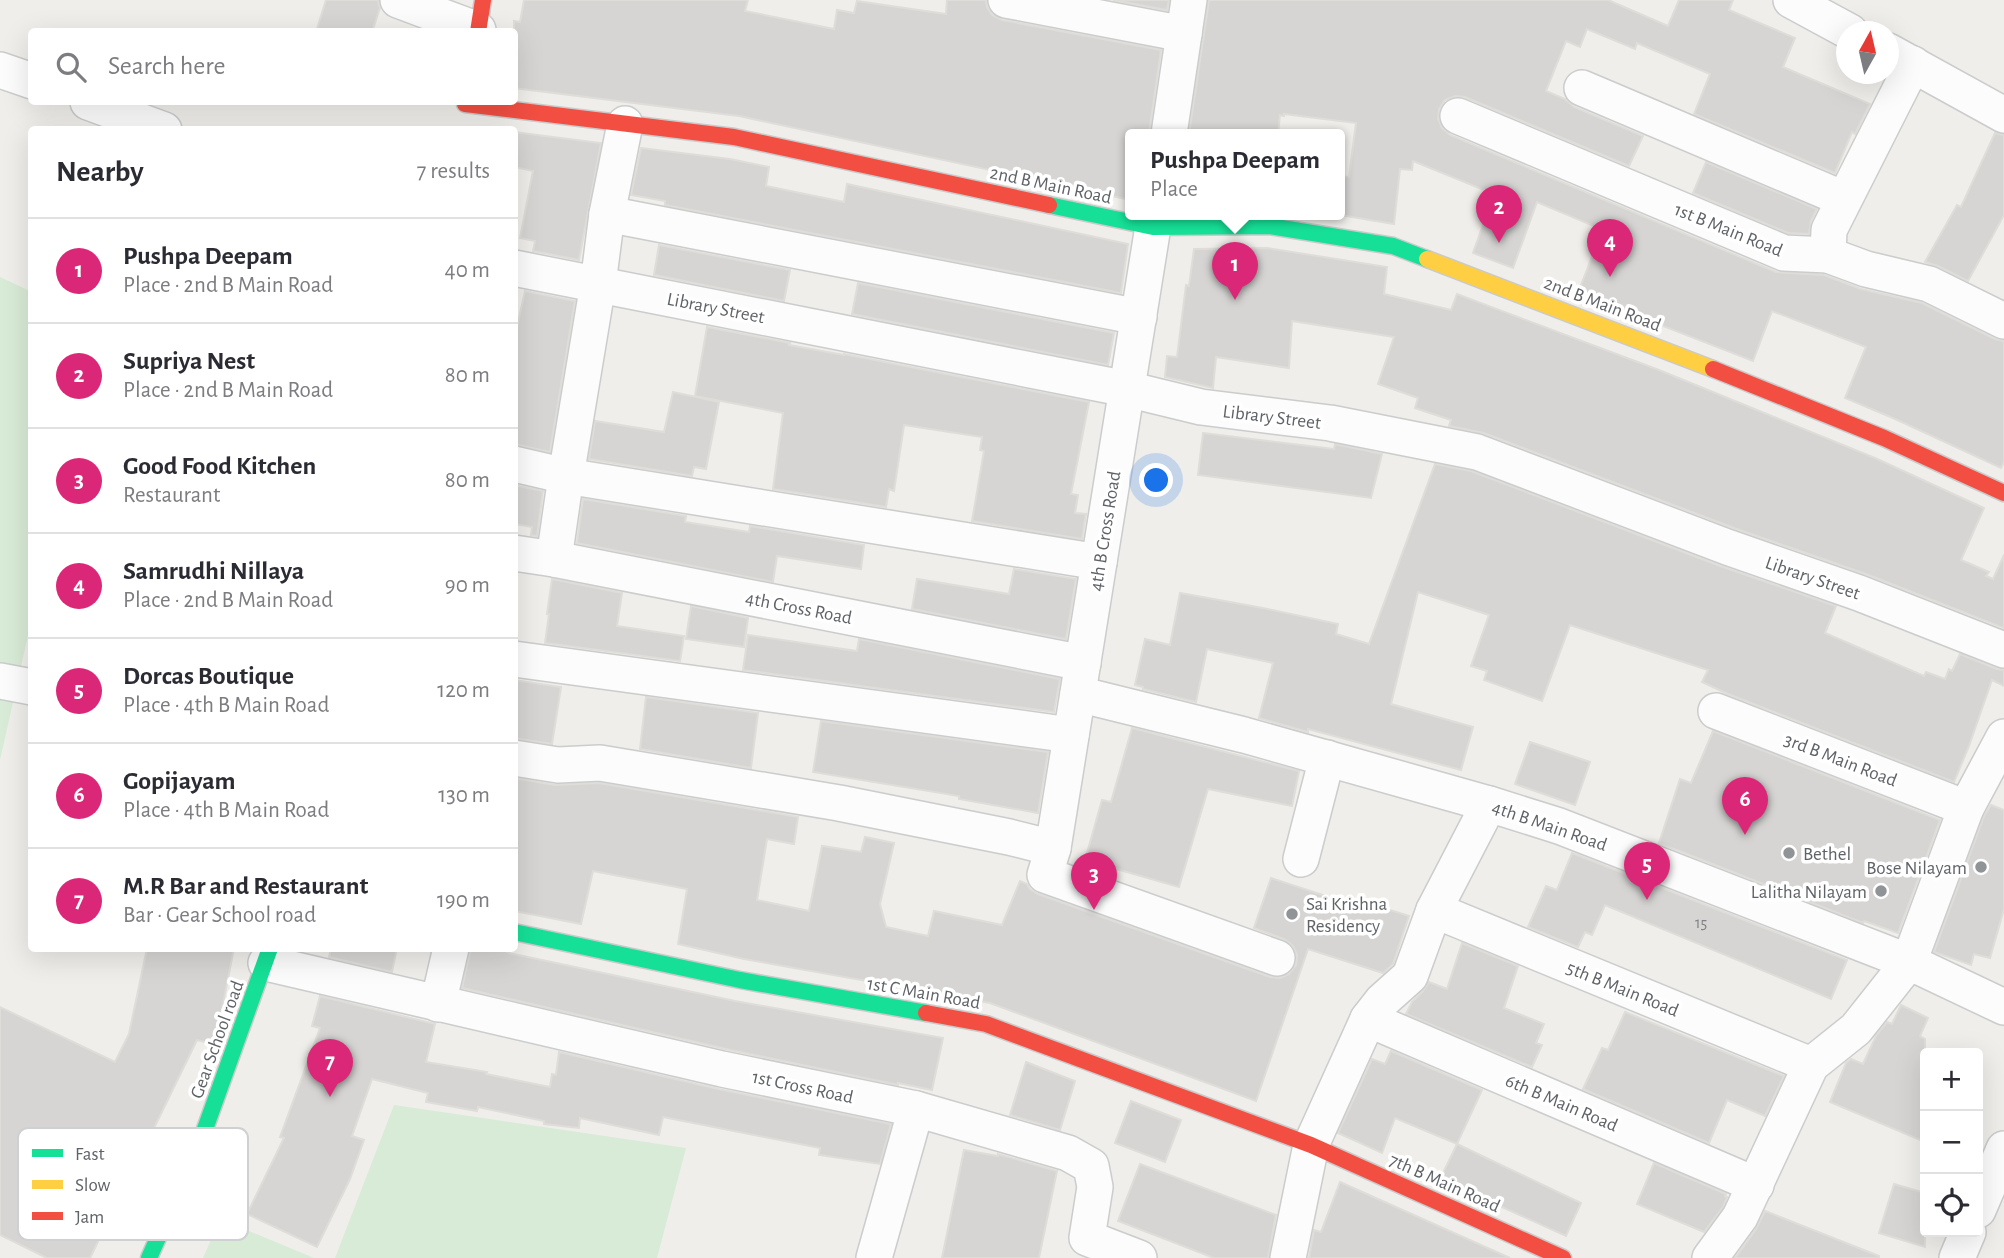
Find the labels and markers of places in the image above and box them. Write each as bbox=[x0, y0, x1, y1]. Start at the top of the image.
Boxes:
pin: 2 bbox=[1476, 185, 1522, 243]
pin: 4 bbox=[1587, 219, 1633, 277]
pin: 1 bbox=[1212, 242, 1258, 300]
pin: 6 bbox=[1722, 777, 1768, 835]
pin: 5 bbox=[1624, 842, 1670, 900]
marker: Bethel bbox=[1781, 845, 1797, 861]
place label: Bethel bbox=[1803, 845, 1851, 864]
pin: 3 bbox=[1071, 852, 1117, 910]
place label: Bose Nilayam bbox=[1866, 859, 1967, 878]
marker: Bose Nilayam bbox=[1973, 859, 1989, 875]
place label: Lalitha Nilayam bbox=[1751, 883, 1867, 902]
marker: Lalitha Nilayam bbox=[1873, 883, 1889, 899]
place label: Sai Krishna Residency bbox=[1306, 895, 1388, 936]
marker: Sai Krishna Residency bbox=[1284, 906, 1300, 922]
pin: 7 bbox=[307, 1039, 353, 1097]

